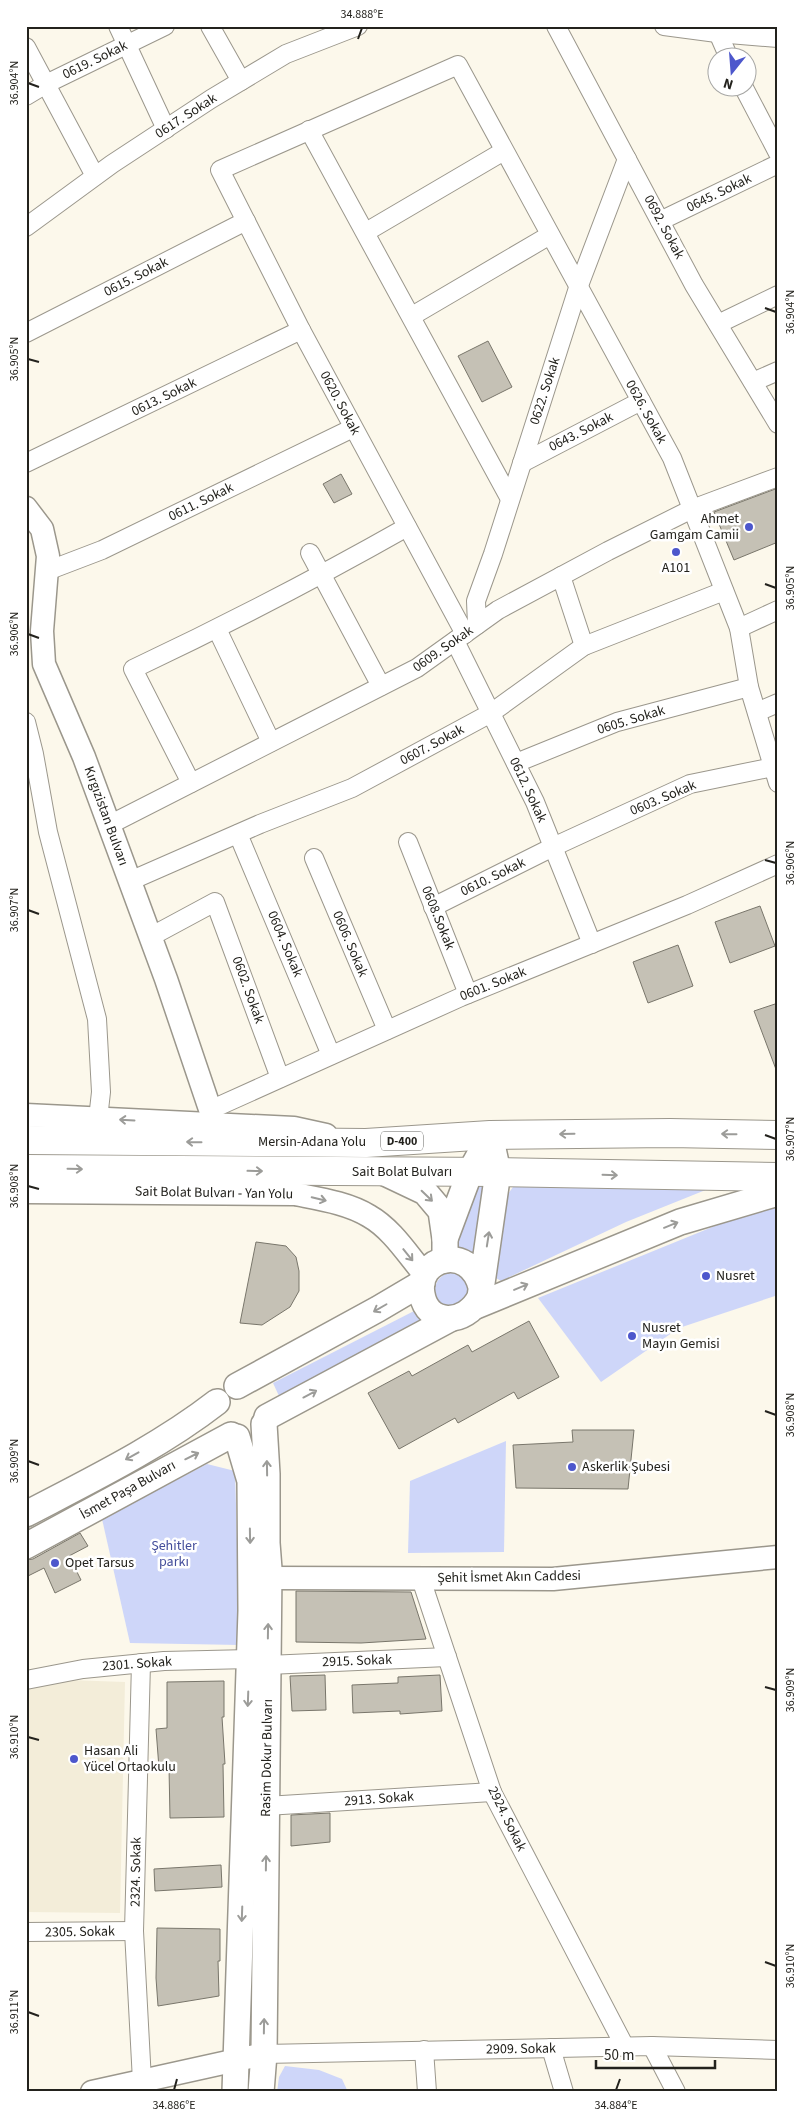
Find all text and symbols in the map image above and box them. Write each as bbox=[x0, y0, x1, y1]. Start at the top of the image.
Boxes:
text: 34.888°E bbox=[340, 6, 384, 23]
street label: 0619. Sokak bbox=[59, 36, 131, 84]
north arrow bbox=[706, 48, 756, 98]
text: 36.904°N bbox=[6, 61, 23, 105]
text: N bbox=[721, 73, 736, 94]
street label: 0617. Sokak bbox=[151, 89, 221, 143]
street label: 0645. Sokak bbox=[683, 169, 755, 217]
street label: 0692. Sokak bbox=[639, 191, 689, 263]
street label: 0615. Sokak bbox=[100, 252, 172, 302]
text: 36.904°N bbox=[782, 290, 799, 334]
text: 36.905°N bbox=[6, 337, 23, 381]
street label: 0622. Sokak bbox=[525, 355, 565, 427]
street label: 0620. Sokak bbox=[315, 367, 365, 439]
street label: 0613. Sokak bbox=[128, 373, 200, 421]
street label: 0626. Sokak bbox=[620, 377, 672, 447]
street label: 0643. Sokak bbox=[545, 407, 617, 457]
street label: 0611. Sokak bbox=[165, 478, 237, 526]
place label: Ahmet Gamgam Camii bbox=[650, 509, 739, 545]
marker: Ahmet Gamgam Camii bbox=[743, 521, 755, 533]
marker: A101 bbox=[670, 546, 682, 558]
place label: A101 bbox=[662, 558, 690, 578]
text: 36.905°N bbox=[782, 566, 799, 610]
text: 36.906°N bbox=[6, 612, 23, 656]
street label: 0609. Sokak bbox=[409, 621, 477, 677]
street label: 0605. Sokak bbox=[595, 700, 667, 740]
street label: 0607. Sokak bbox=[396, 720, 468, 770]
street label: 0612. Sokak bbox=[504, 754, 552, 826]
street label: Kırgızistan Bulvarı bbox=[79, 763, 133, 869]
street label: 0603. Sokak bbox=[627, 775, 699, 821]
text: 36.906°N bbox=[782, 841, 799, 885]
street label: 0610. Sokak bbox=[457, 853, 529, 901]
street label: 0608.Sokak bbox=[416, 883, 460, 953]
text: 36.907°N bbox=[6, 888, 23, 932]
street label: 0604. Sokak bbox=[262, 908, 308, 980]
street label: 0606. Sokak bbox=[327, 908, 373, 980]
street label: 0602. Sokak bbox=[227, 954, 269, 1026]
street label: 0601. Sokak bbox=[457, 962, 529, 1006]
one-way arrow bbox=[119, 1116, 135, 1125]
text: 36.907°N bbox=[782, 1117, 799, 1161]
one-way arrow bbox=[559, 1129, 575, 1139]
one-way arrow bbox=[721, 1129, 738, 1139]
street label: Mersin-Adana Yolu bbox=[258, 1132, 366, 1152]
road number: D-400 bbox=[381, 1132, 423, 1150]
one-way arrow bbox=[187, 1137, 203, 1146]
street label: Sait Bolat Bulvarı bbox=[352, 1162, 452, 1182]
text: 36.908°N bbox=[6, 1164, 23, 1208]
one-way arrow bbox=[66, 1164, 83, 1174]
one-way arrow bbox=[246, 1166, 263, 1176]
one-way arrow bbox=[602, 1170, 618, 1180]
street label: Sait Bolat Bulvarı - Yan Yolu bbox=[135, 1182, 293, 1204]
one-way arrow bbox=[420, 1189, 433, 1201]
one-way arrow bbox=[311, 1195, 327, 1204]
one-way arrow bbox=[663, 1220, 678, 1230]
one-way arrow bbox=[484, 1231, 494, 1247]
one-way arrow bbox=[403, 1248, 414, 1261]
place label: Nusret bbox=[716, 1266, 755, 1286]
marker: Nusret bbox=[700, 1270, 712, 1282]
one-way arrow bbox=[513, 1282, 528, 1292]
one-way arrow bbox=[373, 1303, 388, 1313]
place label: Nusret Mayın Gemisi bbox=[642, 1318, 720, 1354]
marker: Nusret Mayın Gemisi bbox=[626, 1330, 638, 1342]
one-way arrow bbox=[303, 1388, 317, 1398]
text: 36.908°N bbox=[782, 1393, 799, 1437]
text: 36.909°N bbox=[6, 1439, 23, 1483]
one-way arrow bbox=[184, 1451, 199, 1460]
one-way arrow bbox=[125, 1452, 139, 1462]
street label: İsmet Paşa Bulvarı bbox=[77, 1455, 179, 1525]
place label: Askerlik Şubesi bbox=[582, 1457, 670, 1477]
one-way arrow bbox=[262, 1460, 272, 1476]
marker: Askerlik Şubesi bbox=[566, 1461, 578, 1473]
one-way arrow bbox=[245, 1528, 255, 1544]
park label: Şehitler parkı bbox=[151, 1536, 197, 1572]
place label: Opet Tarsus bbox=[65, 1553, 134, 1573]
marker: Opet Tarsus bbox=[49, 1557, 61, 1569]
street label: Şehit İsmet Akın Caddesi bbox=[437, 1566, 581, 1588]
one-way arrow bbox=[264, 1623, 273, 1639]
street label: 2915. Sokak bbox=[322, 1650, 392, 1672]
street label: 2301. Sokak bbox=[101, 1652, 173, 1676]
text: 36.909°N bbox=[782, 1668, 799, 1712]
one-way arrow bbox=[244, 1691, 253, 1707]
street label: Rasim Dokur Bulvarı bbox=[256, 1699, 278, 1817]
text: 36.910°N bbox=[6, 1715, 23, 1759]
place label: Hasan Ali Yücel Ortaokulu bbox=[83, 1741, 176, 1777]
marker: Hasan Ali Yücel Ortaokulu bbox=[68, 1753, 80, 1765]
street label: 2924. Sokak bbox=[483, 1783, 531, 1855]
street label: 2913. Sokak bbox=[343, 1787, 415, 1811]
street label: 2324. Sokak bbox=[125, 1837, 147, 1907]
one-way arrow bbox=[261, 1855, 271, 1872]
one-way arrow bbox=[237, 1905, 246, 1921]
street label: 2305. Sokak bbox=[45, 1921, 115, 1943]
text: 36.910°N bbox=[782, 1944, 799, 1988]
text: 36.911°N bbox=[6, 1990, 23, 2034]
one-way arrow bbox=[259, 2018, 269, 2034]
street label: 2909. Sokak bbox=[486, 2038, 556, 2060]
scale bar bbox=[596, 2038, 715, 2070]
text: 50 m bbox=[604, 2045, 634, 2066]
text: 34.886°E bbox=[152, 2097, 196, 2114]
text: 34.884°E bbox=[594, 2097, 638, 2114]

